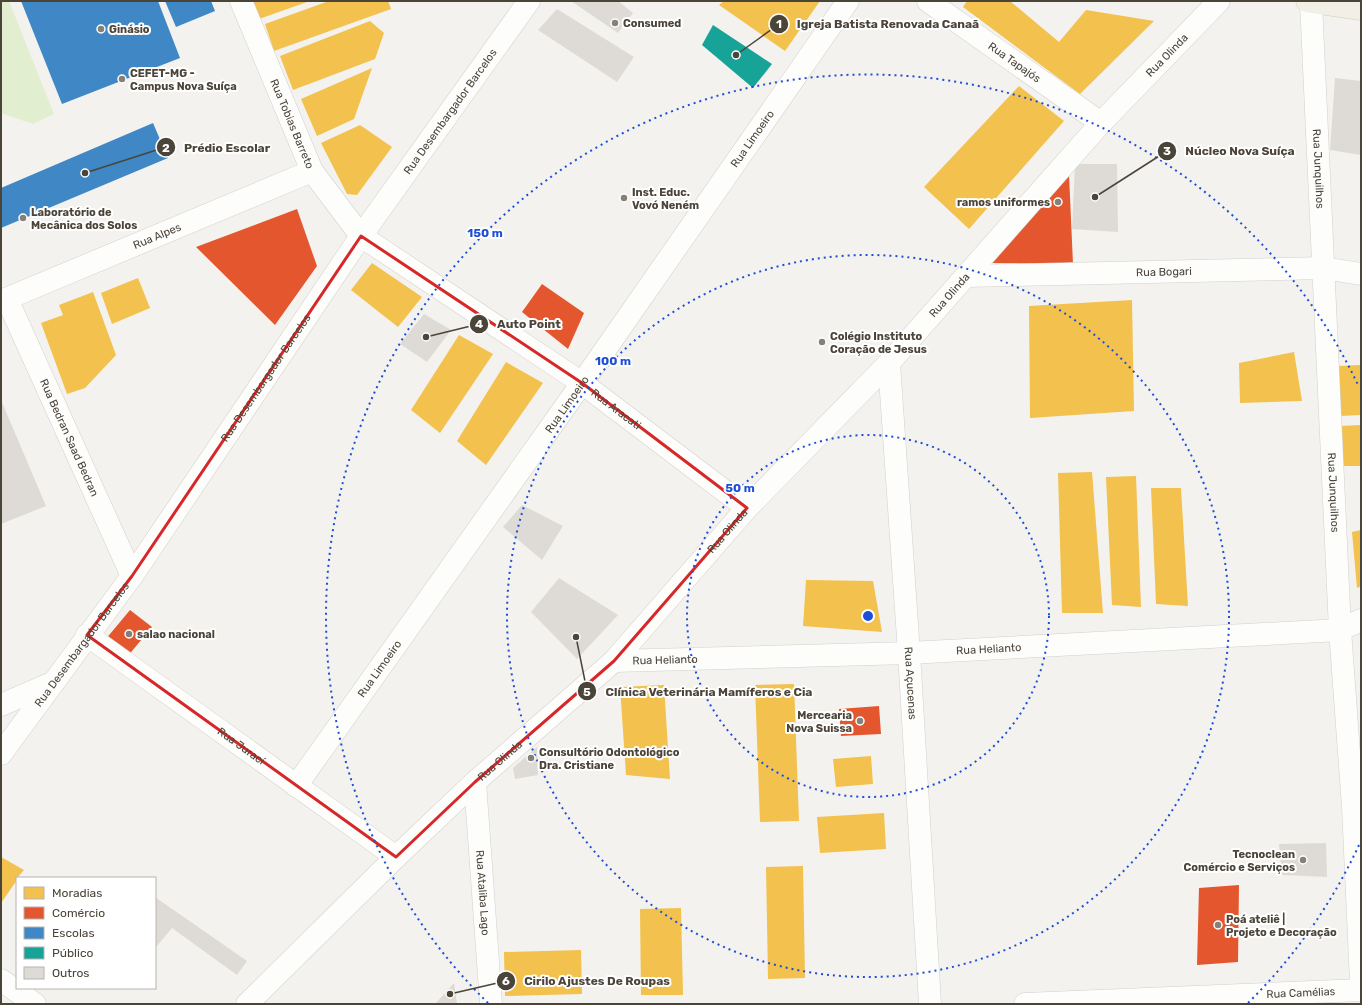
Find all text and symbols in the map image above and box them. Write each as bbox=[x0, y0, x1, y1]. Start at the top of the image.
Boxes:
callout: Igreja Batista Renovada Canaã bbox=[769, 12, 987, 36]
place label: Consumed bbox=[623, 17, 681, 30]
text: 1 bbox=[776, 17, 782, 31]
text: Igreja Batista Renovada Canaã bbox=[797, 17, 979, 31]
marker: Consumed bbox=[610, 18, 620, 28]
place label: Ginásio bbox=[109, 23, 150, 36]
marker: Ginásio bbox=[96, 24, 106, 34]
street label: Rua Olinda bbox=[1143, 31, 1190, 79]
street label: Rua Tapajós bbox=[986, 39, 1044, 85]
street label: Rua Desembargador Barcelos bbox=[401, 46, 500, 177]
place label: CEFET-MG - Campus Nova Suíça bbox=[130, 67, 237, 93]
marker: CEFET-MG - Campus Nova Suíça bbox=[117, 74, 127, 84]
street label: Rua Tobias Barreto bbox=[268, 77, 317, 171]
street label: Rua Limoeiro bbox=[728, 107, 777, 170]
street label: Rua Junquilhos bbox=[1310, 129, 1327, 209]
callout: Prédio Escolar bbox=[156, 135, 278, 159]
callout: Núcleo Nova Suíça bbox=[1157, 139, 1302, 163]
text: 2 bbox=[162, 141, 170, 155]
text: Prédio Escolar bbox=[184, 141, 271, 155]
text: 3 bbox=[1163, 144, 1171, 158]
text: Núcleo Nova Suíça bbox=[1185, 144, 1295, 158]
place label: Inst. Educ. Vovó Neném bbox=[632, 186, 699, 212]
marker: Inst. Educ. Vovó Neném bbox=[619, 193, 629, 203]
place label: ramos uniformes bbox=[957, 196, 1050, 209]
marker: ramos uniformes bbox=[1053, 197, 1063, 207]
place label: Laboratório de Mecânica dos Solos bbox=[31, 206, 137, 232]
marker: Laboratório de Mecânica dos Solos bbox=[18, 213, 28, 223]
street label: Rua Alpes bbox=[131, 220, 183, 252]
text: 150 m bbox=[467, 226, 503, 240]
street label: Rua Bogari bbox=[1136, 264, 1192, 279]
street label: Rua Olinda bbox=[926, 270, 972, 320]
street label: Rua Desembargador Barcelos bbox=[218, 311, 313, 444]
callout: Auto Point bbox=[469, 312, 569, 336]
text: 4 bbox=[475, 317, 483, 331]
text: Auto Point bbox=[497, 317, 561, 331]
place label: Colégio Instituto Coração de Jesus bbox=[830, 330, 927, 356]
marker: Colégio Instituto Coração de Jesus bbox=[817, 337, 827, 347]
text: 100 m bbox=[595, 354, 631, 368]
street label: Rua Limoeiro bbox=[542, 373, 591, 435]
street label: Rua Bedran Saad Bedran bbox=[37, 377, 102, 498]
street label: Rua Aracati bbox=[589, 386, 644, 432]
street label: Rua Junquilhos bbox=[1325, 452, 1342, 533]
text: 50 m bbox=[725, 481, 755, 495]
street label: Rua Olinda bbox=[704, 506, 750, 556]
street label: Rua Desembargador Barcelos bbox=[32, 579, 132, 709]
centre of rings bbox=[861, 609, 875, 623]
place label: salao nacional bbox=[137, 628, 215, 641]
marker: salao nacional bbox=[124, 629, 134, 639]
street label: Rua Limoeiro bbox=[355, 638, 404, 700]
street label: Rua Helianto bbox=[956, 641, 1022, 657]
street label: Rua Açucenas bbox=[902, 646, 920, 720]
street label: Rua Helianto bbox=[632, 652, 698, 667]
callout: Clínica Veterinária Mamíferos e Cia bbox=[577, 679, 821, 703]
text: 5 bbox=[583, 685, 591, 699]
text: Clínica Veterinária Mamíferos e Cia bbox=[606, 685, 812, 699]
place label: Mercearia Nova Suissa bbox=[786, 709, 852, 735]
marker: Mercearia Nova Suissa bbox=[855, 716, 865, 726]
street label: Rua Jurací bbox=[215, 725, 269, 768]
street label: Rua Olinda bbox=[475, 738, 525, 783]
place label: Consultório Odontológico Dra. Cristiane bbox=[539, 746, 680, 772]
marker: Consultório Odontológico Dra. Cristiane bbox=[526, 753, 536, 763]
place label: Tecnoclean Comércio e Serviços bbox=[1184, 848, 1295, 874]
street label: Rua Ataliba Lago bbox=[473, 850, 493, 936]
marker: Tecnoclean Comércio e Serviços bbox=[1298, 855, 1308, 865]
legend bbox=[16, 877, 156, 989]
text: Moradias bbox=[52, 886, 102, 900]
text: Comércio bbox=[52, 906, 105, 920]
place label: Poá ateliê | Projeto e Decoração bbox=[1226, 912, 1337, 939]
marker: Poá ateliê | Projeto e Decoração bbox=[1213, 920, 1223, 930]
text: Escolas bbox=[52, 926, 95, 940]
text: Público bbox=[52, 946, 94, 960]
text: Outros bbox=[52, 966, 90, 980]
callout: Cirilo Ajustes De Roupas bbox=[496, 969, 678, 993]
text: 6 bbox=[502, 974, 510, 988]
text: Cirilo Ajustes De Roupas bbox=[524, 974, 670, 988]
street label: Rua Camélias bbox=[1266, 985, 1336, 1000]

